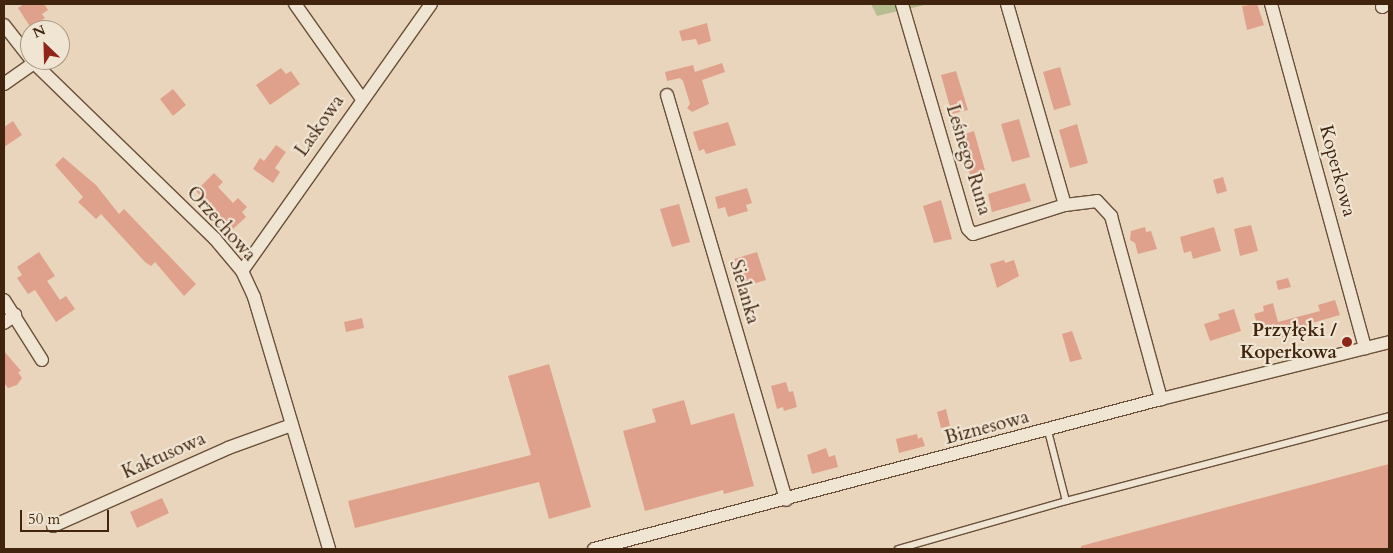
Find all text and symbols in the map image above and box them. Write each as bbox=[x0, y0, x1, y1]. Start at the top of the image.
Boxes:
north arrow bbox=[20, 20, 70, 70]
text: N bbox=[30, 21, 49, 43]
street label: Laskowa bbox=[291, 91, 349, 161]
street label: Leśnego Runa bbox=[940, 102, 996, 218]
street label: Koperkowa bbox=[1314, 123, 1360, 219]
street label: Orzechowa bbox=[181, 182, 261, 266]
street label: Sielanka bbox=[724, 257, 764, 327]
place label: Przyłęki / Koperkowa bbox=[1240, 320, 1337, 364]
marker: Przyłęki / Koperkowa bbox=[1341, 336, 1353, 348]
street label: Biznesowa bbox=[942, 406, 1032, 450]
street label: Kaktusowa bbox=[119, 427, 209, 485]
scale bar bbox=[22, 500, 111, 532]
text: 50 m bbox=[28, 509, 60, 529]

